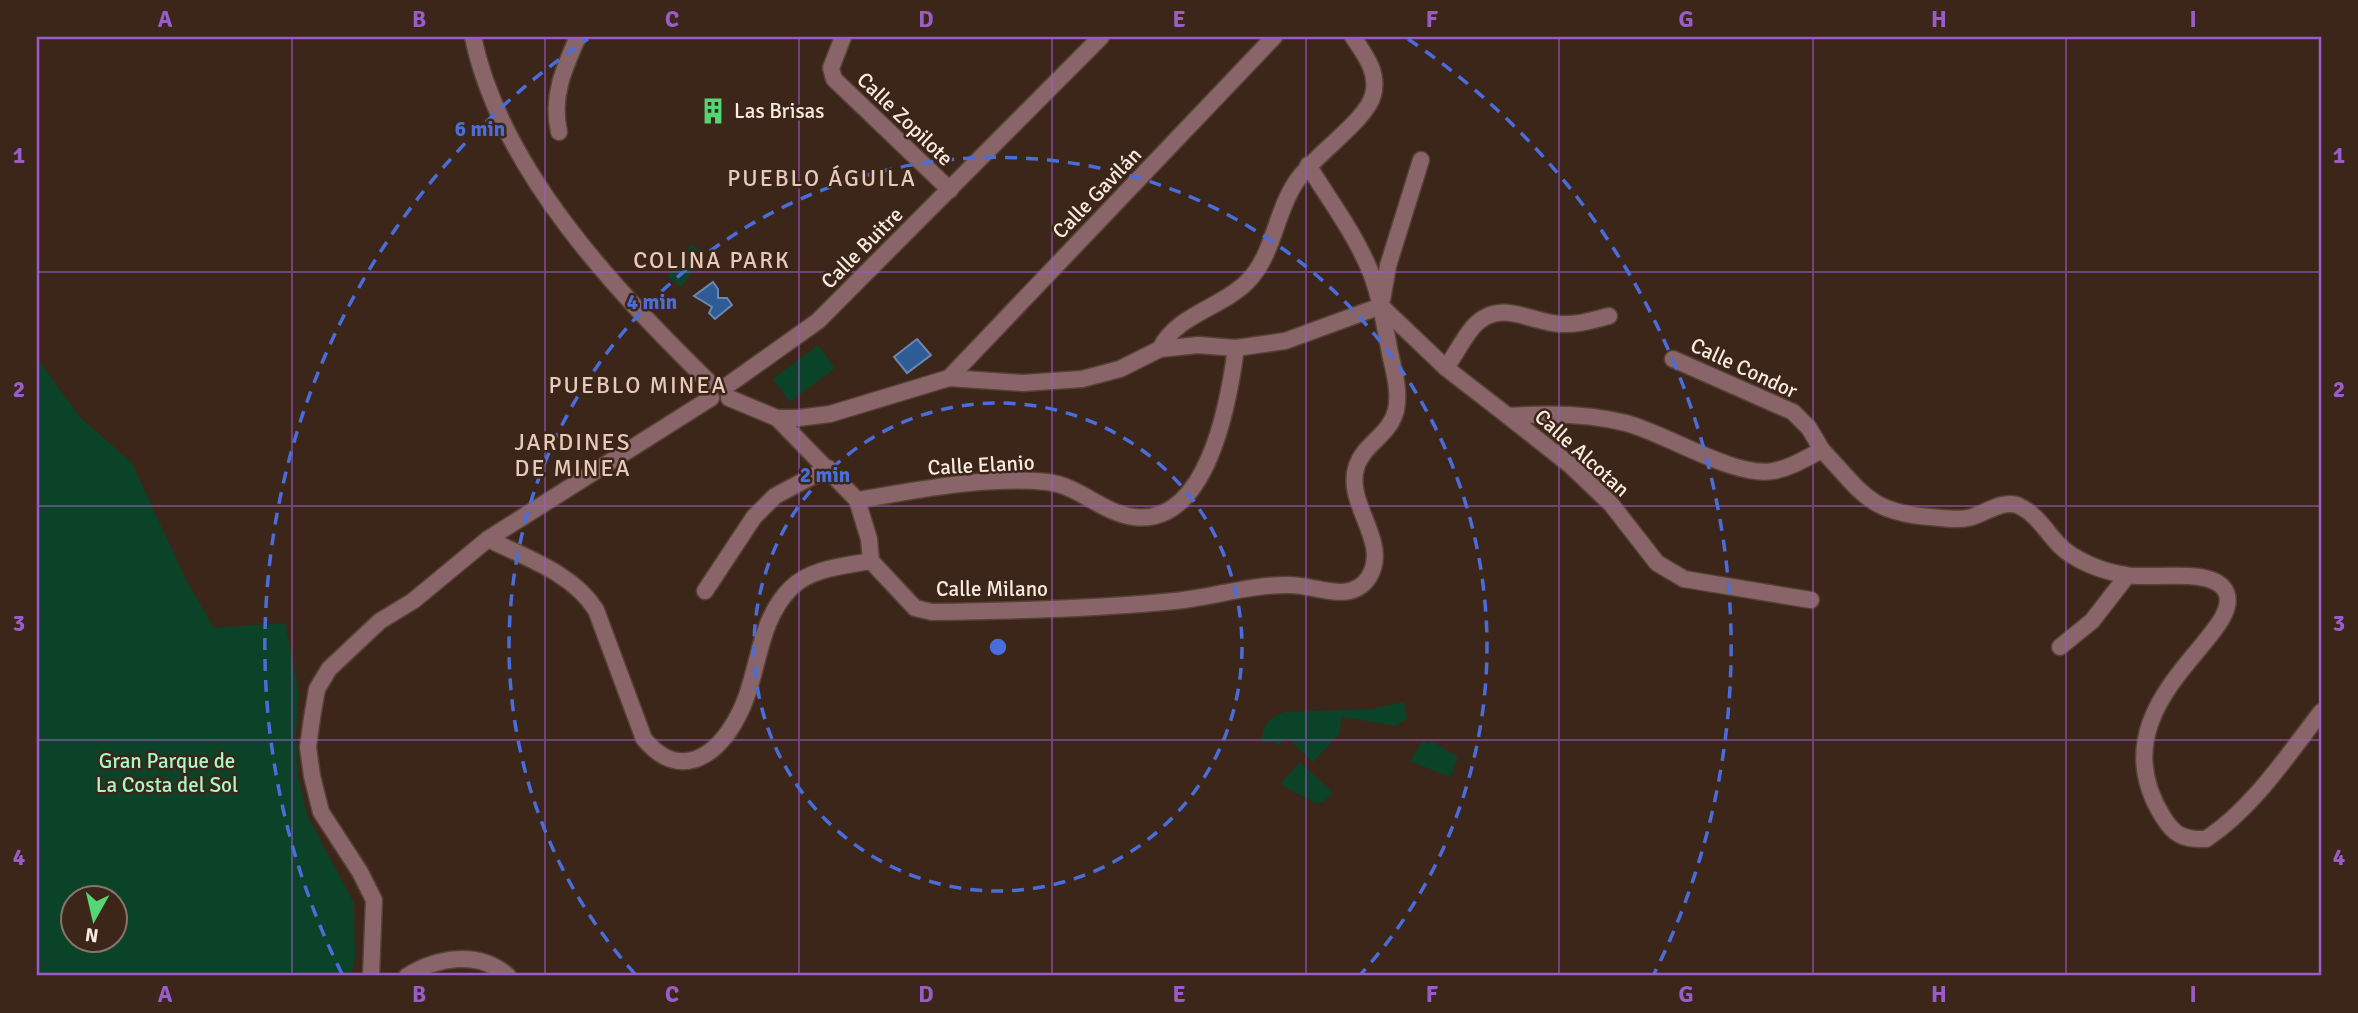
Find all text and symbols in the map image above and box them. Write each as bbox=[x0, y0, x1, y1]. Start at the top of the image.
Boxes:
text: A bbox=[158, 5, 173, 34]
text: B bbox=[412, 5, 426, 34]
text: C bbox=[665, 5, 679, 34]
text: D bbox=[918, 5, 934, 34]
text: E bbox=[1172, 5, 1186, 34]
text: F bbox=[1426, 5, 1438, 34]
text: G bbox=[1678, 5, 1694, 34]
text: H bbox=[1931, 5, 1947, 34]
text: I bbox=[2189, 5, 2197, 34]
street label: Calle Zopilote bbox=[852, 67, 958, 171]
building icon: Las Brisas bbox=[698, 96, 728, 126]
place label: Las Brisas bbox=[734, 98, 824, 124]
text: 6 min bbox=[455, 116, 505, 142]
text: 1 bbox=[13, 141, 25, 170]
text: 1 bbox=[2333, 141, 2345, 170]
street label: Calle Gavilán bbox=[1047, 142, 1147, 244]
district label: PUEBLO ÁGUILA bbox=[727, 164, 917, 193]
street label: Calle Buitre bbox=[816, 202, 908, 294]
district label: COLINA PARK bbox=[633, 246, 791, 275]
text: 4 min bbox=[627, 289, 677, 315]
street label: Calle Condor bbox=[1686, 332, 1802, 404]
district label: PUEBLO MINEA bbox=[549, 371, 727, 400]
text: 2 bbox=[13, 375, 25, 404]
text: 2 bbox=[2333, 375, 2345, 404]
street label: Calle Alcotan bbox=[1529, 404, 1635, 502]
district label: JARDINES DE MINEA bbox=[514, 428, 632, 483]
street label: Calle Elanio bbox=[927, 449, 1035, 481]
text: 2 min bbox=[800, 462, 850, 488]
street label: Calle Milano bbox=[936, 576, 1048, 602]
text: 3 bbox=[13, 609, 25, 638]
text: 3 bbox=[2333, 609, 2345, 638]
centre of rings bbox=[986, 635, 1010, 659]
park label: Gran Parque de La Costa del Sol bbox=[96, 748, 238, 798]
text: 4 bbox=[13, 843, 25, 872]
text: 4 bbox=[2333, 843, 2345, 872]
north arrow bbox=[60, 884, 130, 954]
text: N bbox=[84, 922, 100, 948]
text: A bbox=[158, 980, 173, 1009]
text: B bbox=[412, 980, 426, 1009]
text: C bbox=[665, 980, 679, 1009]
text: D bbox=[918, 980, 934, 1009]
text: E bbox=[1172, 980, 1186, 1009]
text: F bbox=[1426, 980, 1438, 1009]
text: G bbox=[1678, 980, 1694, 1009]
text: H bbox=[1931, 980, 1947, 1009]
text: I bbox=[2189, 980, 2197, 1009]

